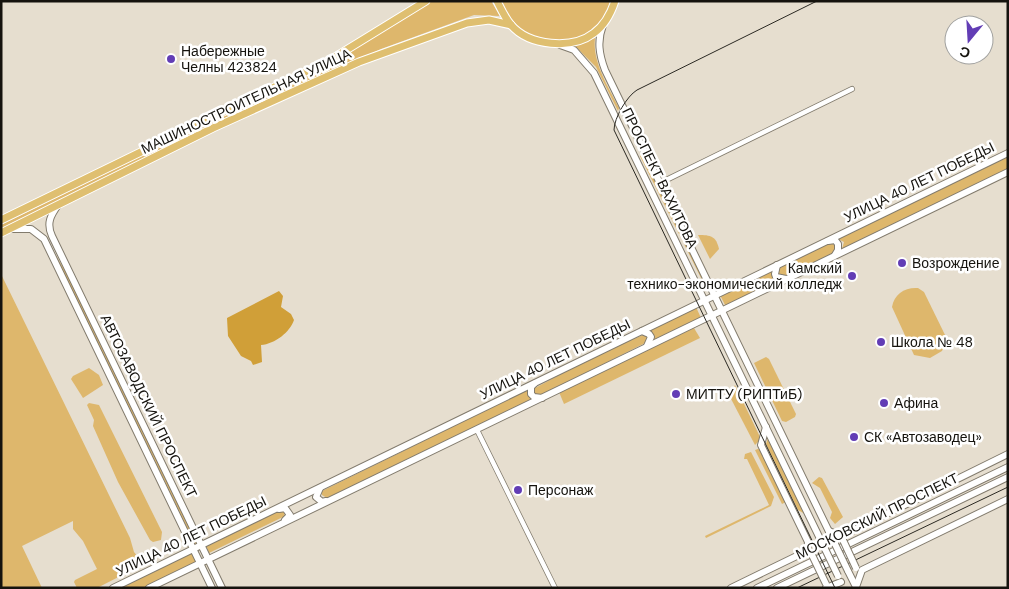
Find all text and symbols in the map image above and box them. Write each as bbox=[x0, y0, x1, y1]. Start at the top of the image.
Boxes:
north arrow bbox=[944, 15, 994, 65]
place label: Набережные Челны 423824 bbox=[181, 42, 277, 76]
text: С bbox=[957, 42, 973, 62]
street label: МАШИНОСТРОИТЕЛЬНАЯ УЛИЦА bbox=[138, 44, 355, 158]
marker: Набережные Челны 423824 bbox=[165, 53, 177, 65]
street label: ПРОСПЕКТ ВАХИТОВА bbox=[618, 105, 702, 252]
street label: УЛИЦА 40 ЛЕТ ПОБЕДЫ bbox=[841, 138, 997, 226]
place label: Возрождение bbox=[912, 254, 1000, 272]
marker: Возрождение bbox=[896, 257, 908, 269]
place label: Камский технико-экономический колледж bbox=[627, 259, 843, 293]
marker: Камский технико-экономический колледж bbox=[846, 270, 858, 282]
street label: АВТОЗАВОДСКИЙ ПРОСПЕКТ bbox=[97, 311, 201, 501]
street label: УЛИЦА 40 ЛЕТ ПОБЕДЫ bbox=[477, 315, 633, 403]
place label: Школа № 48 bbox=[891, 333, 973, 351]
marker: Школа № 48 bbox=[875, 336, 887, 348]
place label: МИТТУ (РИПТиБ) bbox=[686, 385, 802, 403]
marker: МИТТУ (РИПТиБ) bbox=[670, 388, 682, 400]
place label: Афина bbox=[894, 394, 939, 412]
marker: Афина bbox=[878, 397, 890, 409]
place label: СК «Автозаводец» bbox=[864, 428, 982, 446]
marker: СК «Автозаводец» bbox=[848, 431, 860, 443]
street label: МОСКОВСКИЙ ПРОСПЕКТ bbox=[793, 469, 962, 563]
place label: Персонаж bbox=[528, 481, 594, 499]
marker: Персонаж bbox=[512, 484, 524, 496]
street label: УЛИЦА 40 ЛЕТ ПОБЕДЫ bbox=[113, 492, 269, 580]

